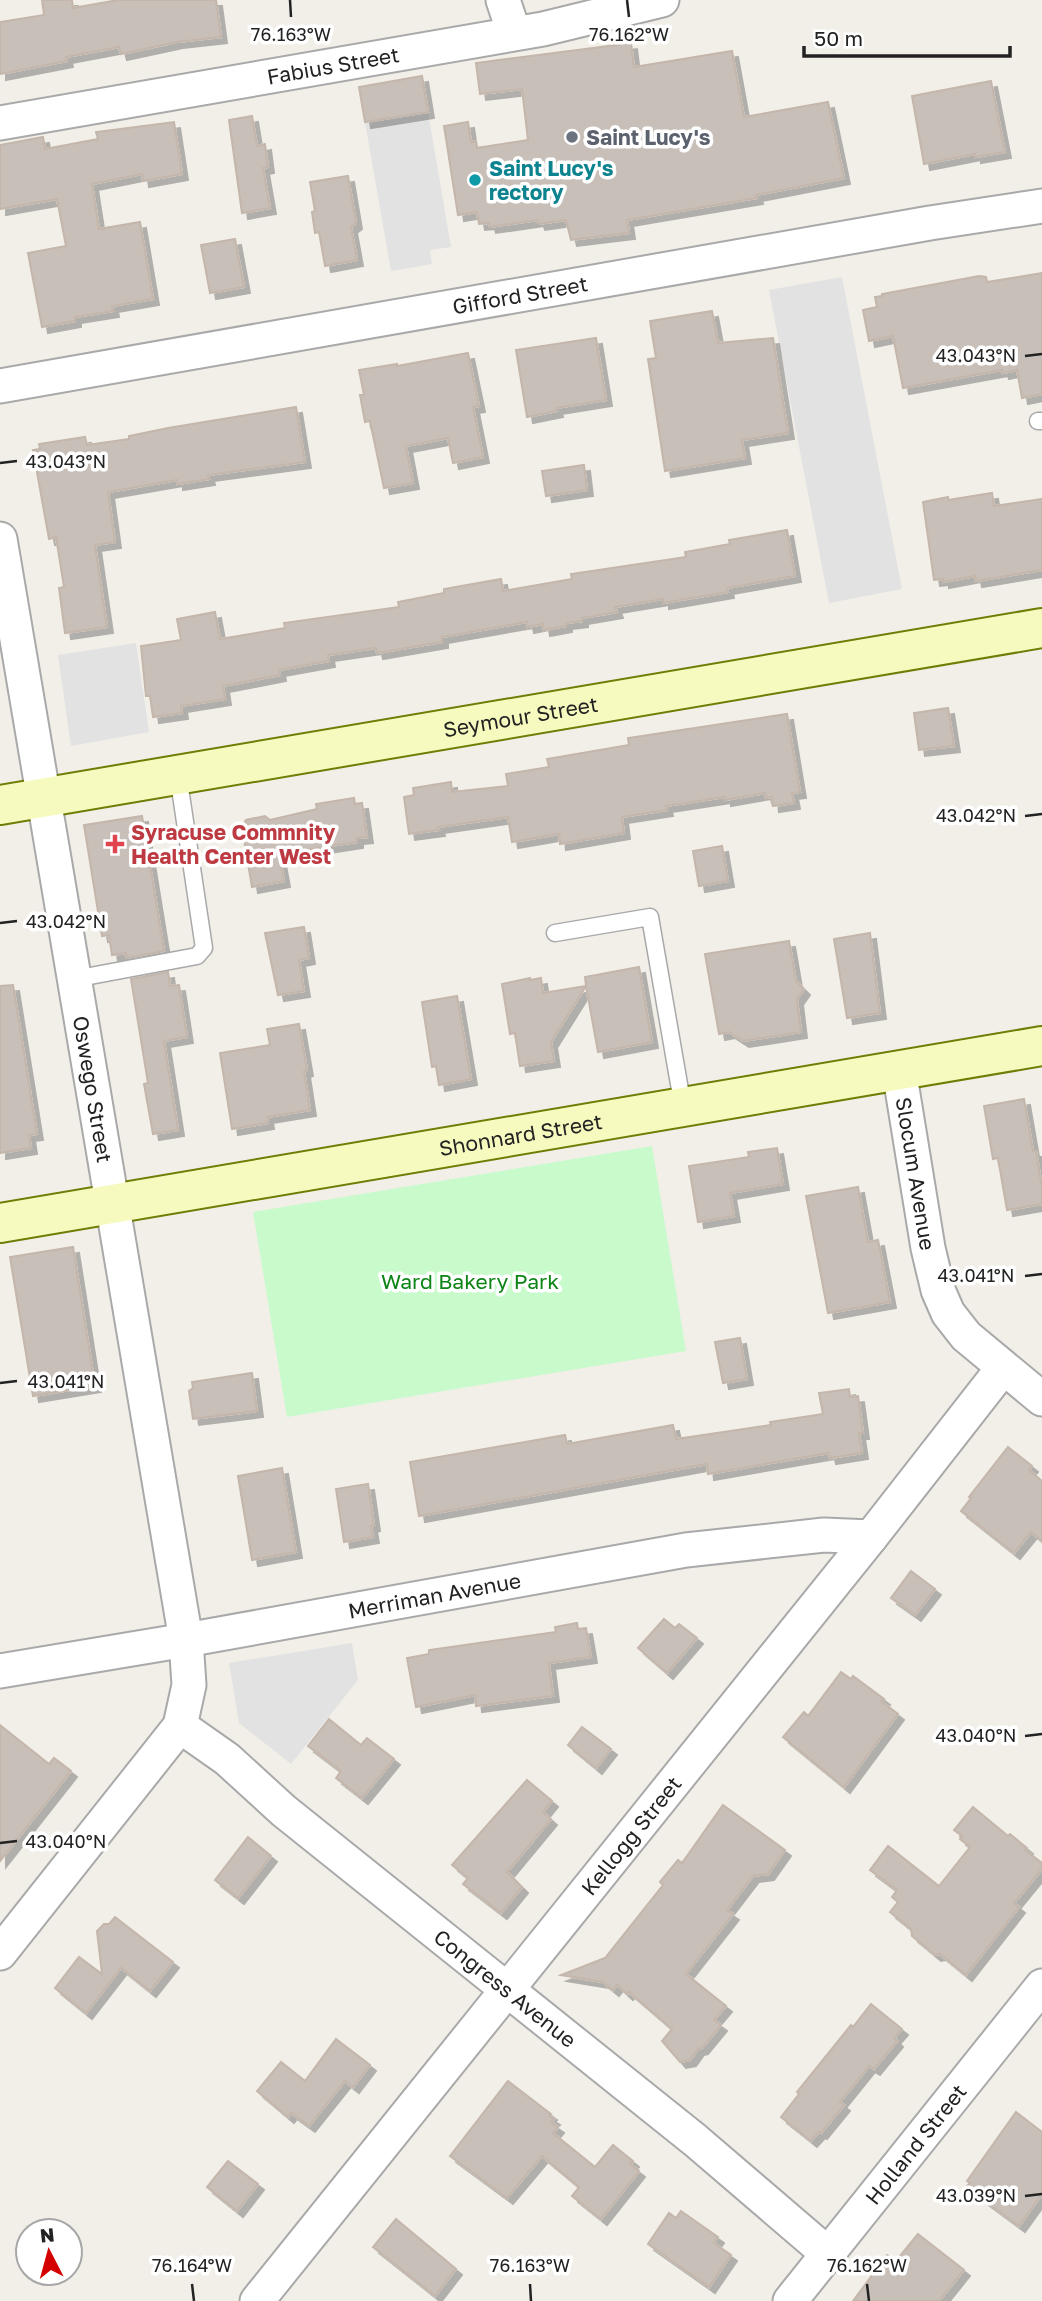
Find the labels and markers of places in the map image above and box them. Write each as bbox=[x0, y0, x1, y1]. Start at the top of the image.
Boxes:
place label: Saint Lucy's bbox=[586, 124, 711, 150]
marker: Saint Lucy's bbox=[564, 129, 580, 145]
place label: Saint Lucy's rectory bbox=[489, 155, 614, 205]
marker: Saint Lucy's rectory bbox=[467, 172, 483, 188]
place label: Syracuse Commnity Health Center West bbox=[131, 819, 336, 869]
marker: Syracuse Commnity Health Center West bbox=[105, 834, 125, 854]

